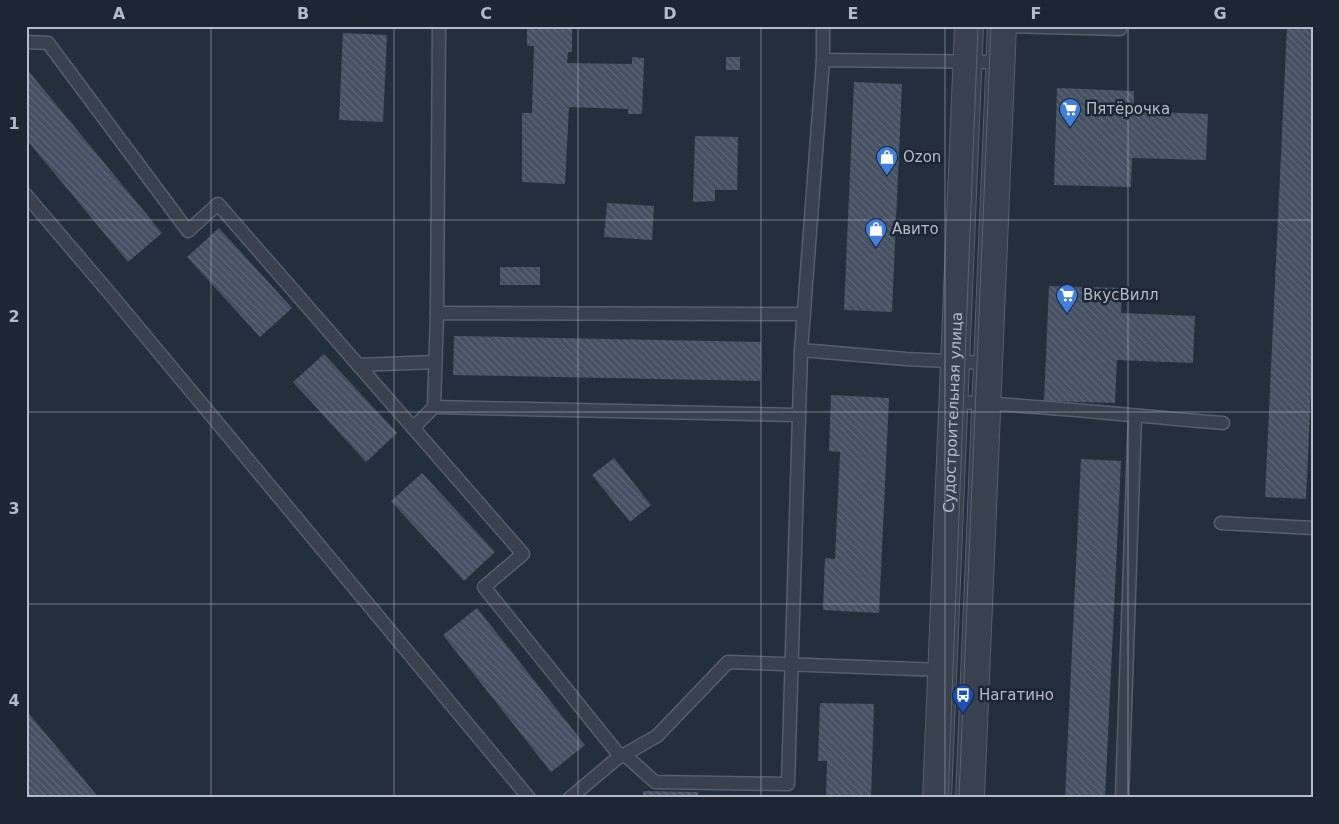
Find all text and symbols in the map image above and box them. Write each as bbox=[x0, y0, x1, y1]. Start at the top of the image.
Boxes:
text: A bbox=[113, 4, 126, 23]
text: B bbox=[297, 4, 309, 23]
text: C bbox=[480, 4, 492, 23]
text: D bbox=[663, 4, 677, 23]
text: E bbox=[848, 4, 858, 23]
text: F bbox=[1031, 4, 1041, 23]
text: G bbox=[1213, 4, 1227, 23]
supermarket icon: Пятёрочка bbox=[1058, 97, 1082, 128]
place label: Пятёрочка bbox=[1086, 100, 1170, 118]
text: 1 bbox=[8, 114, 20, 133]
shop icon: Ozon bbox=[875, 145, 899, 176]
place label: Ozon bbox=[903, 148, 941, 166]
shop icon: Авито bbox=[864, 217, 888, 248]
place label: Авито bbox=[892, 220, 939, 238]
supermarket icon: ВкусВилл bbox=[1055, 283, 1079, 314]
place label: ВкусВилл bbox=[1083, 286, 1159, 304]
text: 2 bbox=[8, 307, 20, 326]
street label: Судостроительная улица bbox=[940, 311, 966, 513]
text: 3 bbox=[8, 499, 20, 518]
bus stop icon: Нагатино bbox=[951, 683, 975, 714]
place label: Нагатино bbox=[979, 686, 1054, 704]
text: 4 bbox=[8, 691, 20, 710]

